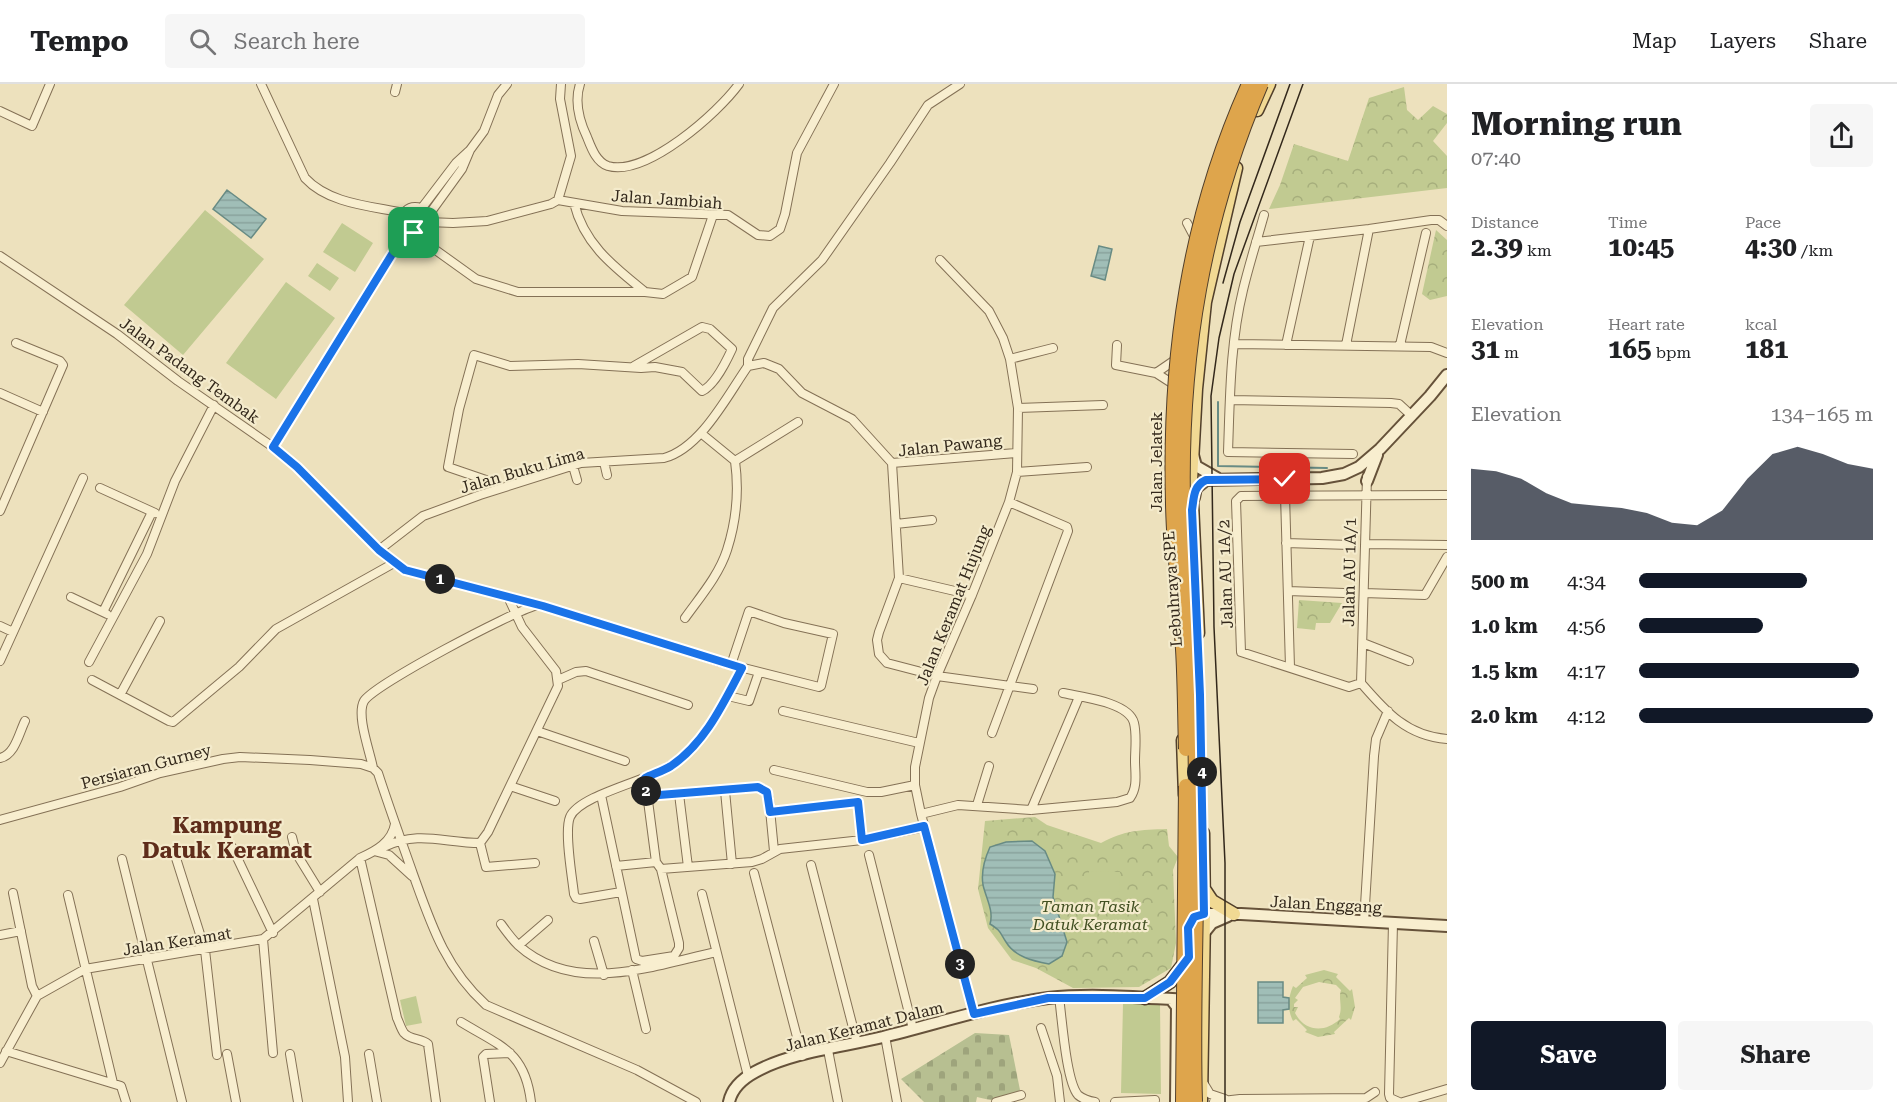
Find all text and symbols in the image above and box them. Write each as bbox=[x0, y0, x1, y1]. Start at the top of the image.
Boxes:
search box bbox=[165, 14, 585, 68]
text: Tempo bbox=[30, 25, 129, 58]
icon: search bbox=[186, 25, 219, 58]
text: Search here bbox=[234, 29, 360, 54]
text: Map bbox=[1632, 29, 1677, 53]
text: Layers bbox=[1710, 29, 1776, 53]
text: Share bbox=[1809, 29, 1867, 53]
text: Morning run bbox=[1471, 104, 1682, 143]
button: share bbox=[1810, 104, 1873, 167]
text: 07:40 bbox=[1471, 146, 1521, 170]
street label: Jalan Jambiah bbox=[611, 186, 723, 213]
pin bbox=[388, 207, 439, 258]
text: Distance bbox=[1471, 213, 1539, 232]
text: Time bbox=[1608, 213, 1647, 232]
text: Pace bbox=[1745, 213, 1781, 232]
icon: arrive bbox=[397, 216, 430, 249]
text: 2.39 bbox=[1471, 232, 1523, 262]
text: 10:45 bbox=[1608, 232, 1674, 262]
text: 4:30 bbox=[1745, 232, 1797, 262]
text: km bbox=[1523, 241, 1552, 260]
text: /km bbox=[1797, 241, 1833, 260]
street label: Jalan Padang Tembak bbox=[116, 313, 263, 427]
text: Elevation bbox=[1471, 315, 1544, 334]
text: Heart rate bbox=[1608, 315, 1685, 334]
text: kcal bbox=[1745, 315, 1777, 334]
text: 31 bbox=[1471, 334, 1500, 364]
text: 165 bbox=[1608, 334, 1652, 364]
text: 181 bbox=[1745, 334, 1789, 364]
text: m bbox=[1500, 343, 1519, 362]
text: bpm bbox=[1652, 343, 1691, 362]
text: Elevation bbox=[1471, 402, 1562, 426]
text: 134–165 m bbox=[1770, 402, 1873, 426]
street label: Jalan Jelatek bbox=[1147, 412, 1166, 512]
street label: Jalan Pawang bbox=[897, 430, 1004, 460]
street label: Jalan Buku Lima bbox=[458, 444, 587, 497]
pin bbox=[1259, 453, 1310, 504]
icon: check bbox=[1268, 462, 1301, 495]
street label: Jalan AU 1A/1 bbox=[1339, 517, 1360, 627]
street label: Jalan AU 1A/2 bbox=[1214, 519, 1237, 629]
street label: Jalan Keramat Hujung bbox=[913, 522, 995, 688]
street label: Lebuhraya SPE bbox=[1159, 530, 1186, 648]
pin: 1 bbox=[425, 564, 455, 594]
text: 1 bbox=[436, 569, 444, 588]
text: 500 m bbox=[1471, 569, 1529, 593]
text: 4:34 bbox=[1567, 569, 1606, 593]
text: 1.0 km bbox=[1471, 614, 1538, 638]
text: 4:56 bbox=[1567, 614, 1606, 638]
text: 1.5 km bbox=[1471, 659, 1538, 683]
text: 4:17 bbox=[1567, 659, 1606, 683]
text: 2.0 km bbox=[1471, 704, 1538, 728]
text: 4:12 bbox=[1567, 704, 1606, 728]
street label: Persiaran Gurney bbox=[79, 740, 214, 793]
pin: 4 bbox=[1187, 757, 1217, 787]
text: 4 bbox=[1198, 762, 1206, 781]
pin: 2 bbox=[631, 776, 661, 806]
text: 2 bbox=[642, 781, 650, 800]
district label: Kampung Datuk Keramat bbox=[142, 813, 312, 863]
street label: Jalan Enggang bbox=[1270, 892, 1383, 917]
park label: Taman Tasik Datuk Keramat bbox=[1031, 897, 1148, 934]
street label: Jalan Keramat bbox=[121, 924, 233, 959]
pin: 3 bbox=[945, 949, 975, 979]
text: 3 bbox=[956, 954, 964, 973]
street label: Jalan Keramat Dalam bbox=[783, 997, 946, 1055]
button: Save bbox=[1471, 1021, 1666, 1090]
button: Share bbox=[1678, 1021, 1873, 1090]

